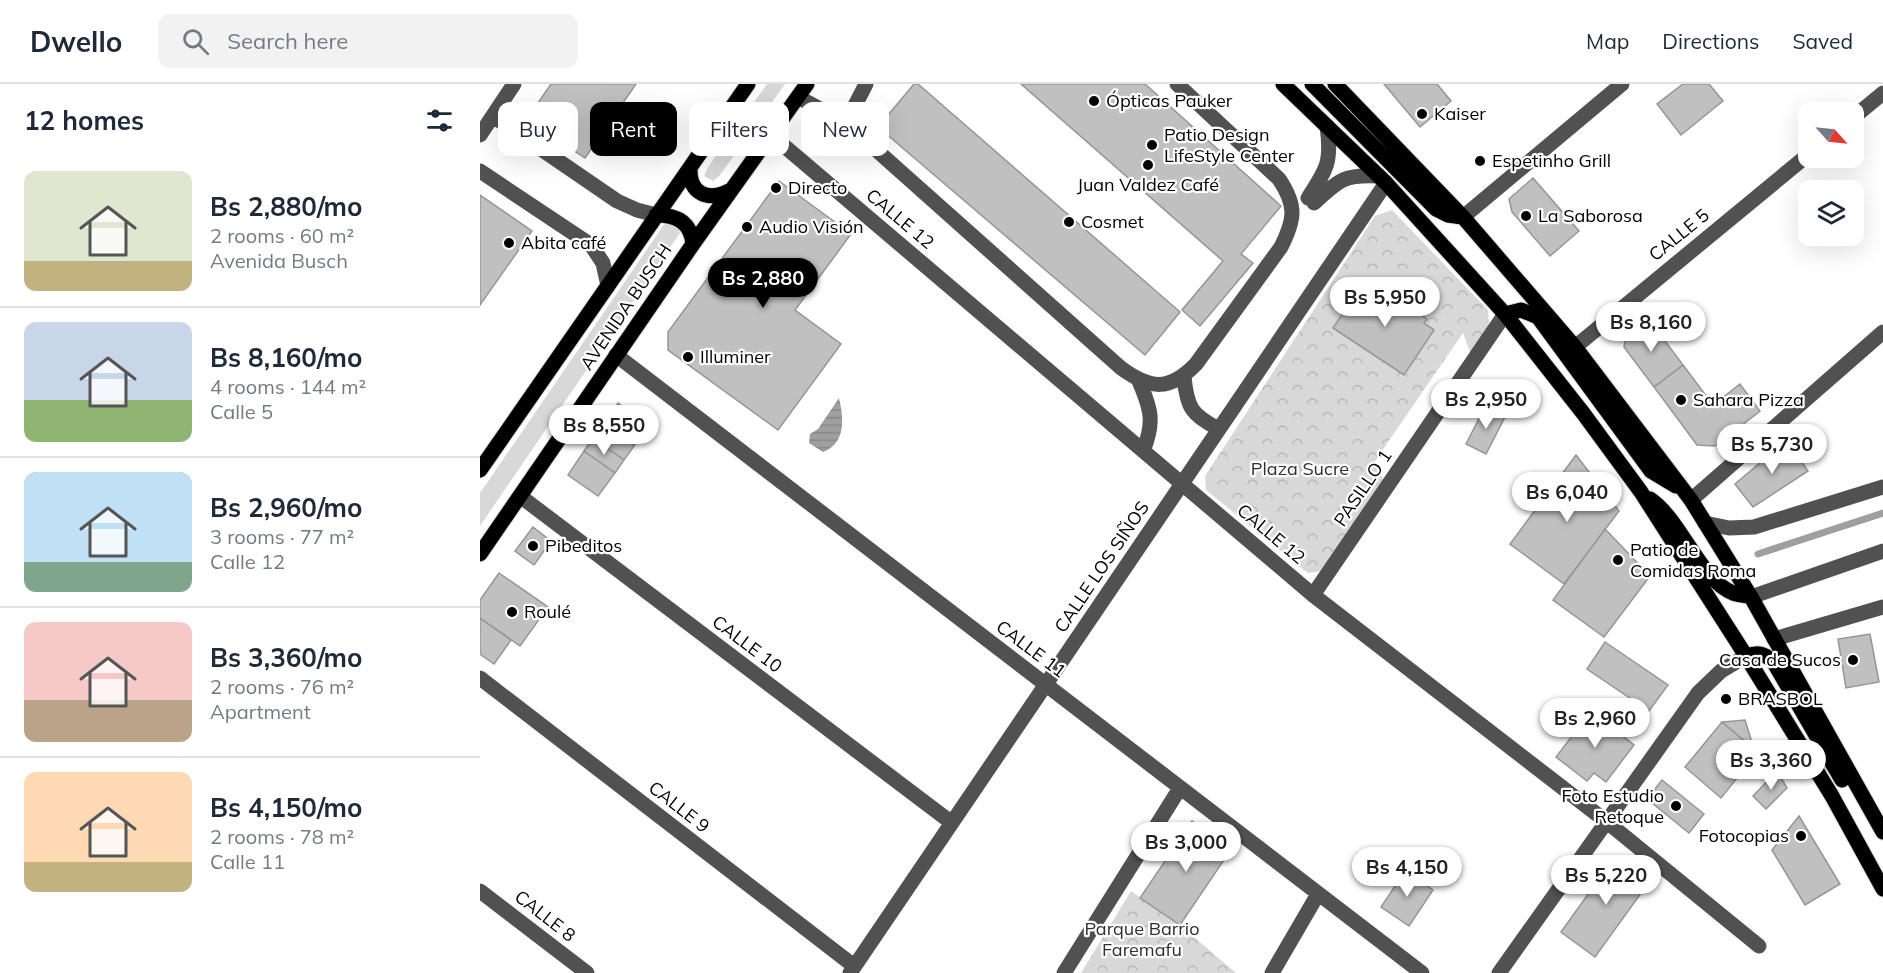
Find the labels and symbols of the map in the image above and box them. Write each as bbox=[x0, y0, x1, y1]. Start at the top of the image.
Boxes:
place label: Ópticas Pauker bbox=[1106, 89, 1233, 112]
marker: Ópticas Pauker bbox=[1087, 94, 1101, 108]
place label: Kaiser bbox=[1434, 102, 1486, 125]
north arrow bbox=[1798, 102, 1864, 168]
marker: Kaiser bbox=[1415, 107, 1429, 121]
place label: Patio Design LifeStyle Center bbox=[1164, 123, 1295, 167]
marker: Patio Design LifeStyle Center bbox=[1145, 138, 1159, 152]
place label: Espetinho Grill bbox=[1492, 149, 1611, 172]
marker: Espetinho Grill bbox=[1473, 154, 1487, 168]
marker: Juan Valdez Café bbox=[1141, 158, 1155, 172]
place label: Juan Valdez Café bbox=[1077, 173, 1219, 196]
place label: Directo bbox=[788, 176, 847, 199]
marker: Directo bbox=[769, 181, 783, 195]
street label: CALLE 12 bbox=[862, 184, 939, 254]
street label: CALLE 5 bbox=[1644, 203, 1714, 266]
place label: La Saborosa bbox=[1538, 204, 1643, 227]
marker: La Saborosa bbox=[1519, 209, 1533, 223]
place label: Cosmet bbox=[1081, 210, 1144, 233]
place label: Audio Visión bbox=[759, 215, 864, 238]
marker: Cosmet bbox=[1062, 215, 1076, 229]
marker: Audio Visión bbox=[740, 220, 754, 234]
place label: Abita café bbox=[521, 231, 606, 254]
marker: Abita café bbox=[502, 236, 516, 250]
street label: AVENIDA BUSCH bbox=[575, 239, 676, 374]
pin: Bs 2,880 bbox=[701, 258, 825, 309]
pin: Bs 5,950 bbox=[1323, 277, 1447, 328]
pin: Bs 8,160 bbox=[1589, 302, 1713, 353]
place label: Illuminer bbox=[700, 345, 771, 368]
marker: Illuminer bbox=[681, 350, 695, 364]
pin: Bs 2,950 bbox=[1424, 379, 1548, 430]
place label: Sahara Pizza bbox=[1693, 388, 1804, 411]
marker: Sahara Pizza bbox=[1674, 393, 1688, 407]
pin: Bs 8,550 bbox=[542, 405, 666, 456]
pin: Bs 5,730 bbox=[1710, 424, 1834, 475]
street label: PASILLO 1 bbox=[1329, 445, 1397, 531]
park label: Plaza Sucre bbox=[1251, 457, 1349, 480]
pin: Bs 6,040 bbox=[1505, 472, 1629, 523]
street label: CALLE LOS SIÑOS bbox=[1049, 497, 1154, 637]
street label: CALLE 12 bbox=[1233, 499, 1310, 569]
place label: Pibeditos bbox=[545, 534, 622, 557]
place label: Patio de Comidas Roma bbox=[1630, 538, 1756, 582]
marker: Pibeditos bbox=[526, 539, 540, 553]
marker: Patio de Comidas Roma bbox=[1611, 553, 1625, 567]
place label: Roulé bbox=[524, 600, 571, 623]
marker: Roulé bbox=[505, 605, 519, 619]
street label: CALLE 10 bbox=[708, 610, 787, 677]
street label: CALLE 11 bbox=[992, 615, 1071, 682]
place label: Casa de Sucos bbox=[1719, 648, 1841, 671]
marker: Casa de Sucos bbox=[1846, 653, 1860, 667]
place label: BRASBOL bbox=[1738, 687, 1823, 710]
marker: BRASBOL bbox=[1719, 692, 1733, 706]
pin: Bs 2,960 bbox=[1533, 698, 1657, 749]
pin: Bs 3,360 bbox=[1709, 740, 1833, 791]
street label: CALLE 9 bbox=[644, 776, 714, 838]
place label: Foto Estudio Retoque bbox=[1562, 784, 1664, 828]
marker: Foto Estudio Retoque bbox=[1669, 799, 1683, 813]
pin: Bs 3,000 bbox=[1124, 822, 1248, 873]
place label: Fotocopias bbox=[1699, 824, 1789, 847]
marker: Fotocopias bbox=[1794, 829, 1808, 843]
pin: Bs 4,150 bbox=[1345, 847, 1469, 898]
pin: Bs 5,220 bbox=[1544, 855, 1668, 906]
street label: CALLE 8 bbox=[510, 885, 580, 947]
park label: Parque Barrio Faremafu bbox=[1085, 917, 1199, 961]

